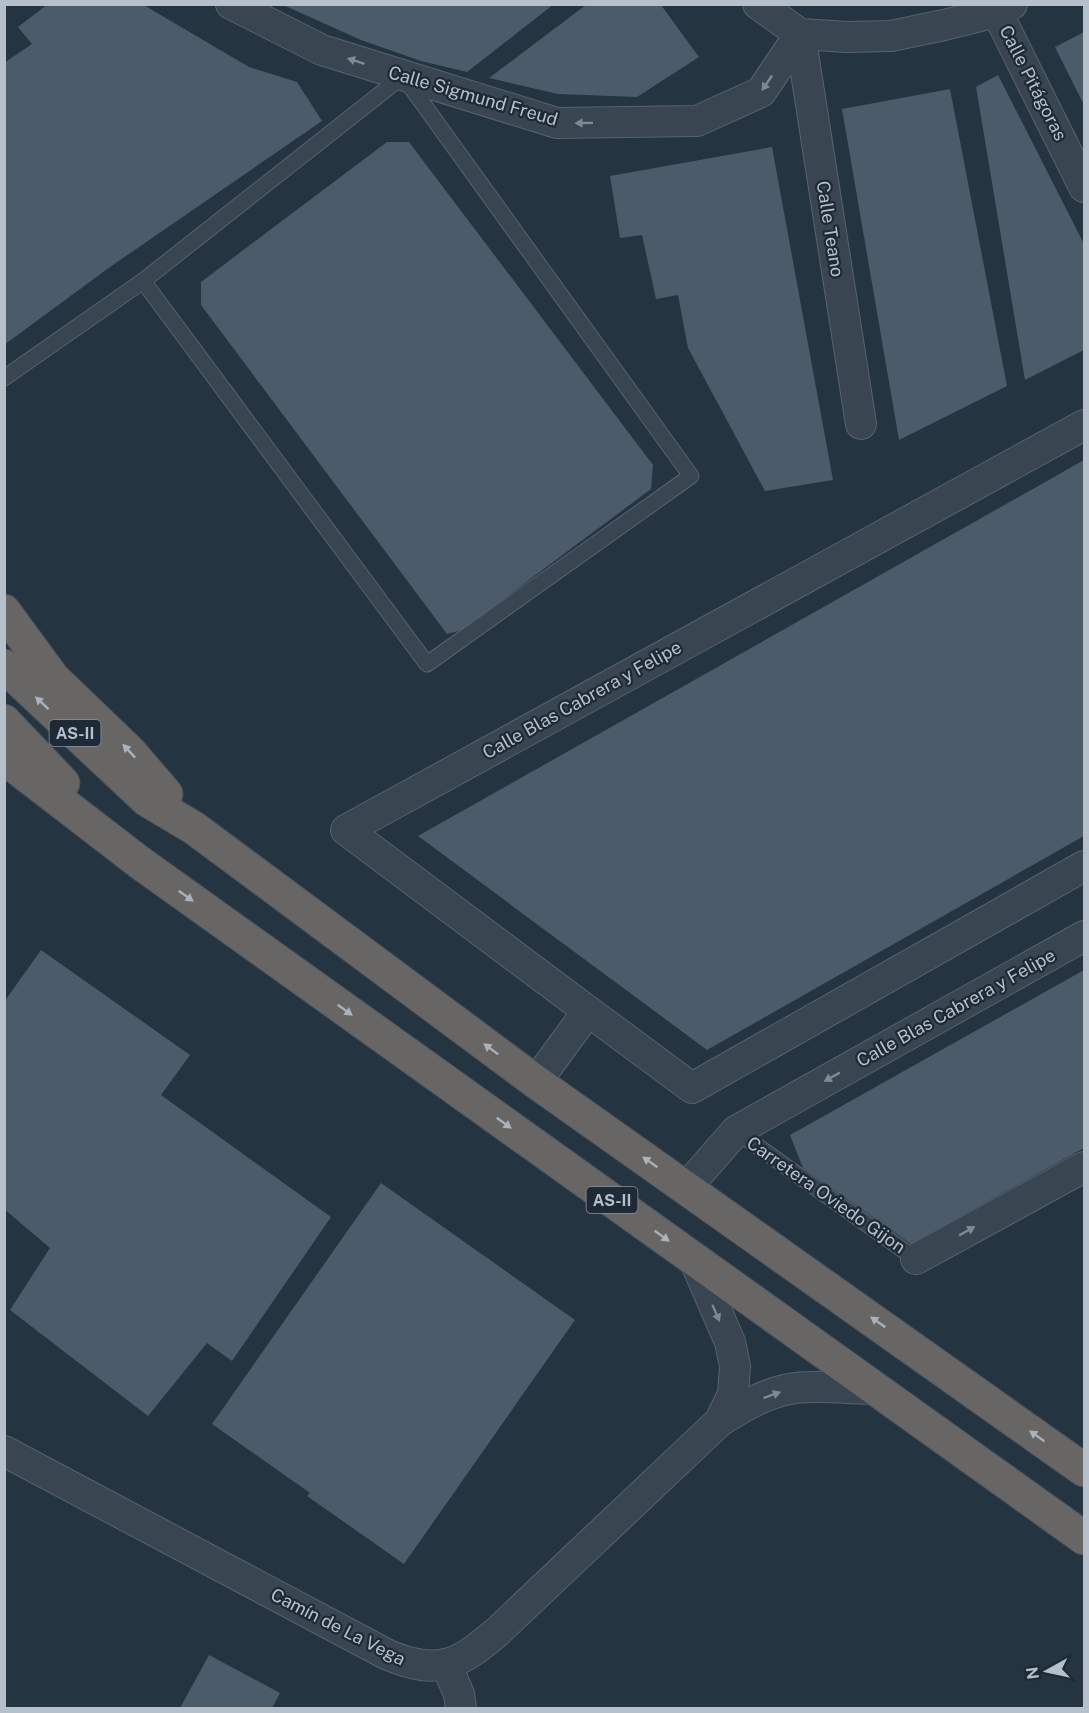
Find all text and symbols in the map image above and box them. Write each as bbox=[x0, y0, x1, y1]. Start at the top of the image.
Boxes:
street label: Calle Pitágoras bbox=[995, 22, 1072, 144]
one-way arrow bbox=[347, 56, 365, 65]
street label: Calle Sigmund Freud bbox=[386, 61, 560, 130]
one-way arrow bbox=[761, 74, 773, 90]
one-way arrow bbox=[574, 118, 593, 128]
street label: Calle Teano bbox=[813, 179, 848, 278]
street label: Calle Blas Cabrera y Felipe bbox=[479, 636, 685, 763]
one-way arrow bbox=[35, 696, 50, 710]
road number: AS-II bbox=[50, 720, 100, 746]
one-way arrow bbox=[123, 744, 136, 759]
one-way arrow bbox=[178, 890, 194, 902]
street label: Calle Blas Cabrera y Felipe bbox=[853, 944, 1059, 1071]
one-way arrow bbox=[336, 1004, 352, 1016]
one-way arrow bbox=[484, 1043, 499, 1055]
one-way arrow bbox=[823, 1072, 840, 1082]
one-way arrow bbox=[495, 1117, 511, 1129]
street label: Carretera Oviedo Gijon bbox=[743, 1132, 910, 1257]
one-way arrow bbox=[642, 1156, 658, 1168]
road number: AS-II bbox=[586, 1187, 638, 1213]
one-way arrow bbox=[959, 1226, 976, 1236]
one-way arrow bbox=[655, 1230, 670, 1242]
one-way arrow bbox=[712, 1305, 721, 1322]
one-way arrow bbox=[871, 1317, 886, 1329]
one-way arrow bbox=[763, 1389, 781, 1399]
one-way arrow bbox=[1029, 1430, 1045, 1442]
street label: Camín de La Vega bbox=[267, 1584, 409, 1670]
north arrow bbox=[1017, 1641, 1077, 1701]
text: N bbox=[1022, 1665, 1043, 1681]

